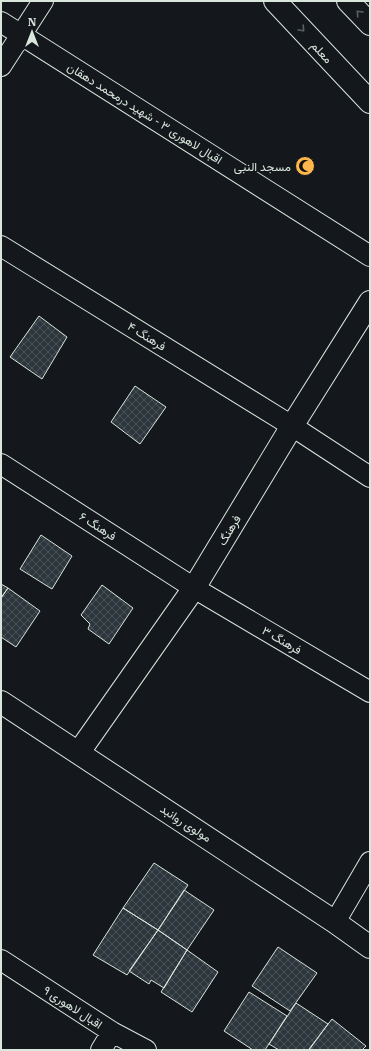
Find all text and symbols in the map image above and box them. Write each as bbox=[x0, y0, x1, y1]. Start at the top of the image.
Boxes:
one-way arrow bbox=[356, 10, 364, 18]
north arrow bbox=[12, 12, 52, 52]
text: N bbox=[28, 15, 37, 29]
one-way arrow bbox=[297, 25, 304, 32]
street label: معلم bbox=[307, 38, 336, 67]
street label: اقبال لاهوری ۳ - شهید درمحمد دهقان bbox=[64, 59, 225, 168]
mosque icon: مسجد النبی bbox=[294, 155, 316, 177]
place label: مسجد النبی bbox=[234, 159, 291, 175]
street label: فرهنگ ۴ bbox=[124, 318, 169, 354]
street label: فرهنگ ۶ bbox=[76, 508, 119, 544]
street label: فرهنگ bbox=[214, 512, 245, 548]
street label: فرهنگ ۳ bbox=[259, 623, 305, 658]
street label: مولوی روانبد bbox=[157, 801, 214, 846]
street label: اقبال لاهوری ۹ bbox=[40, 982, 105, 1033]

